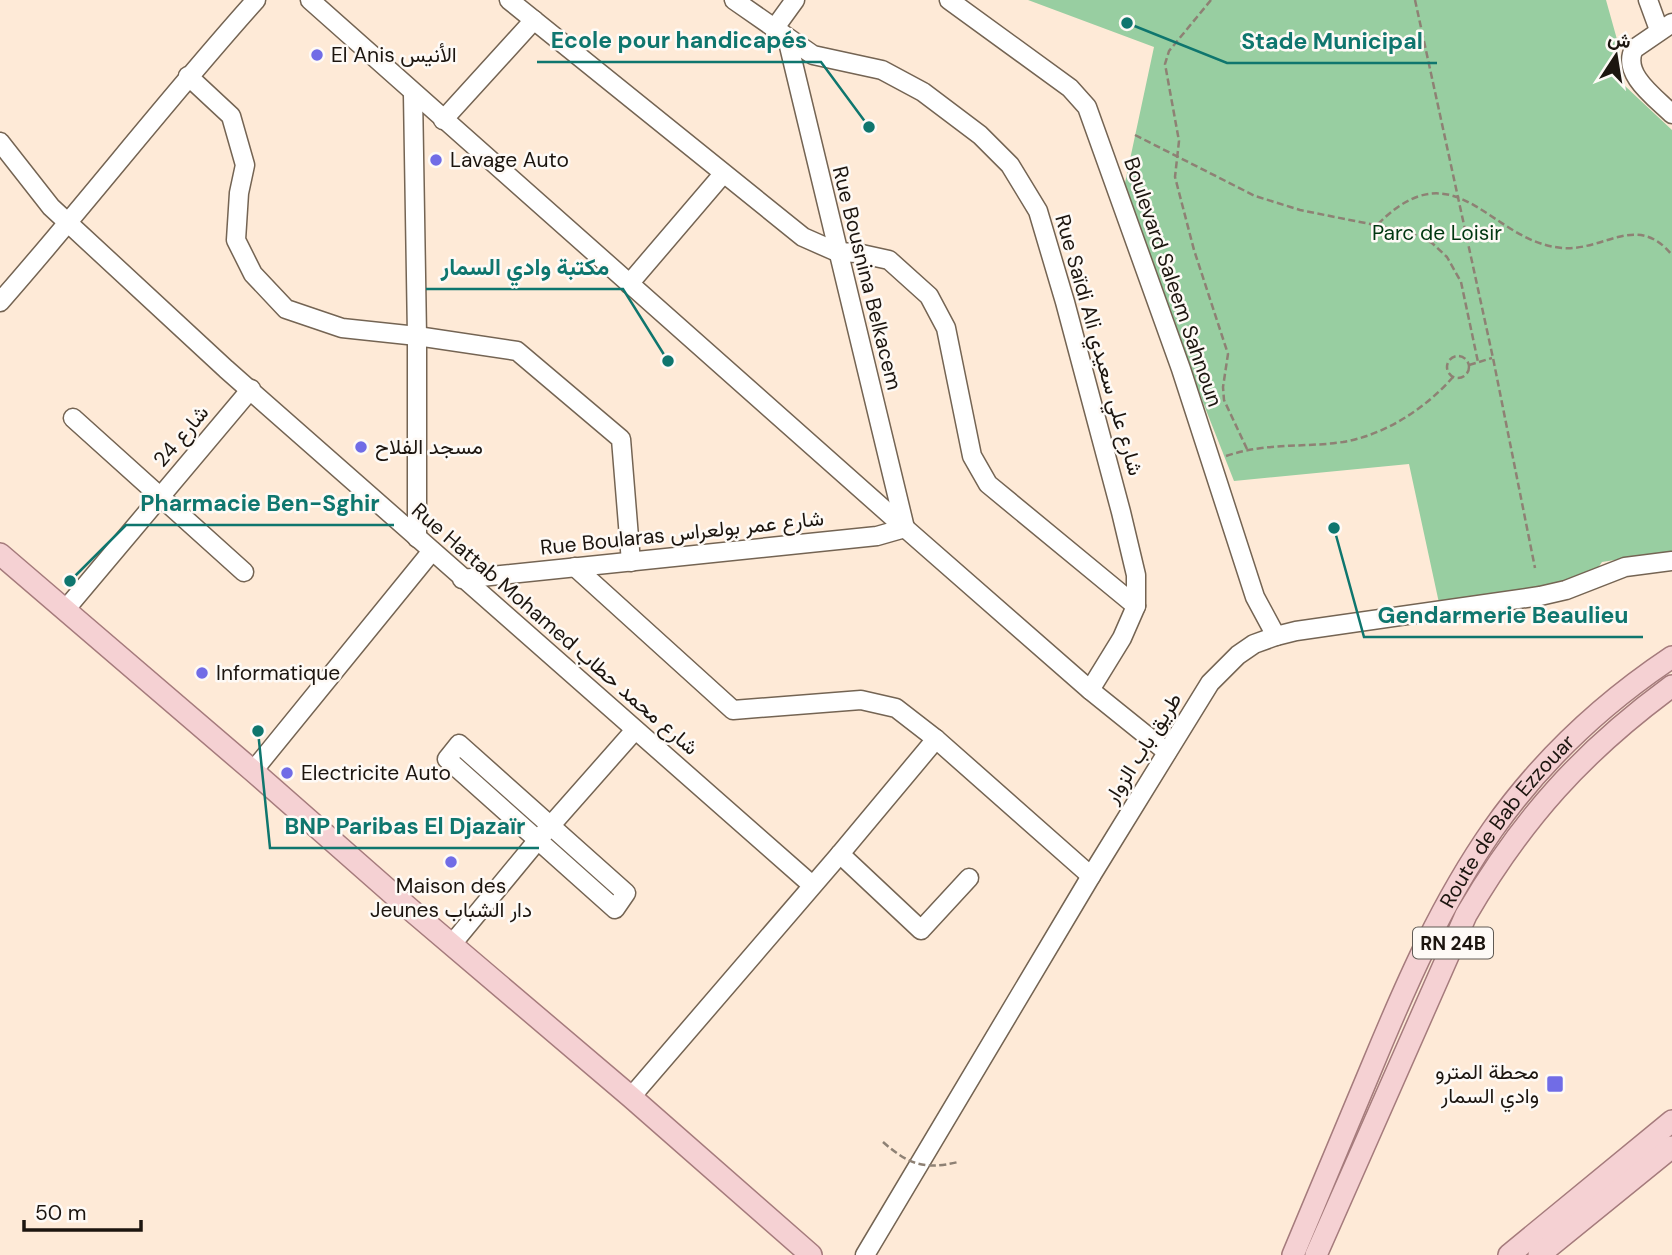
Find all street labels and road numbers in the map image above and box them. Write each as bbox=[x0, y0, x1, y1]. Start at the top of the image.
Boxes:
street label: Boulevard Saleem Sahnoun bbox=[1117, 154, 1229, 410]
street label: Rue Bousnina Belkacem bbox=[826, 163, 908, 393]
street label: Rue Saïdi Ali شارع علي سعيدي bbox=[1045, 211, 1150, 480]
street label: شارع 24 bbox=[147, 399, 215, 473]
street label: Rue Hattab Mohamed شارع محمد حطاب bbox=[406, 497, 704, 761]
street label: Rue Boularas شارع عمر بولعراس bbox=[539, 504, 825, 562]
street label: طريق باب الزوار bbox=[1097, 687, 1188, 810]
street label: Route de Bab Ezzouar bbox=[1433, 728, 1581, 913]
road number: RN 24B bbox=[1413, 928, 1493, 959]

